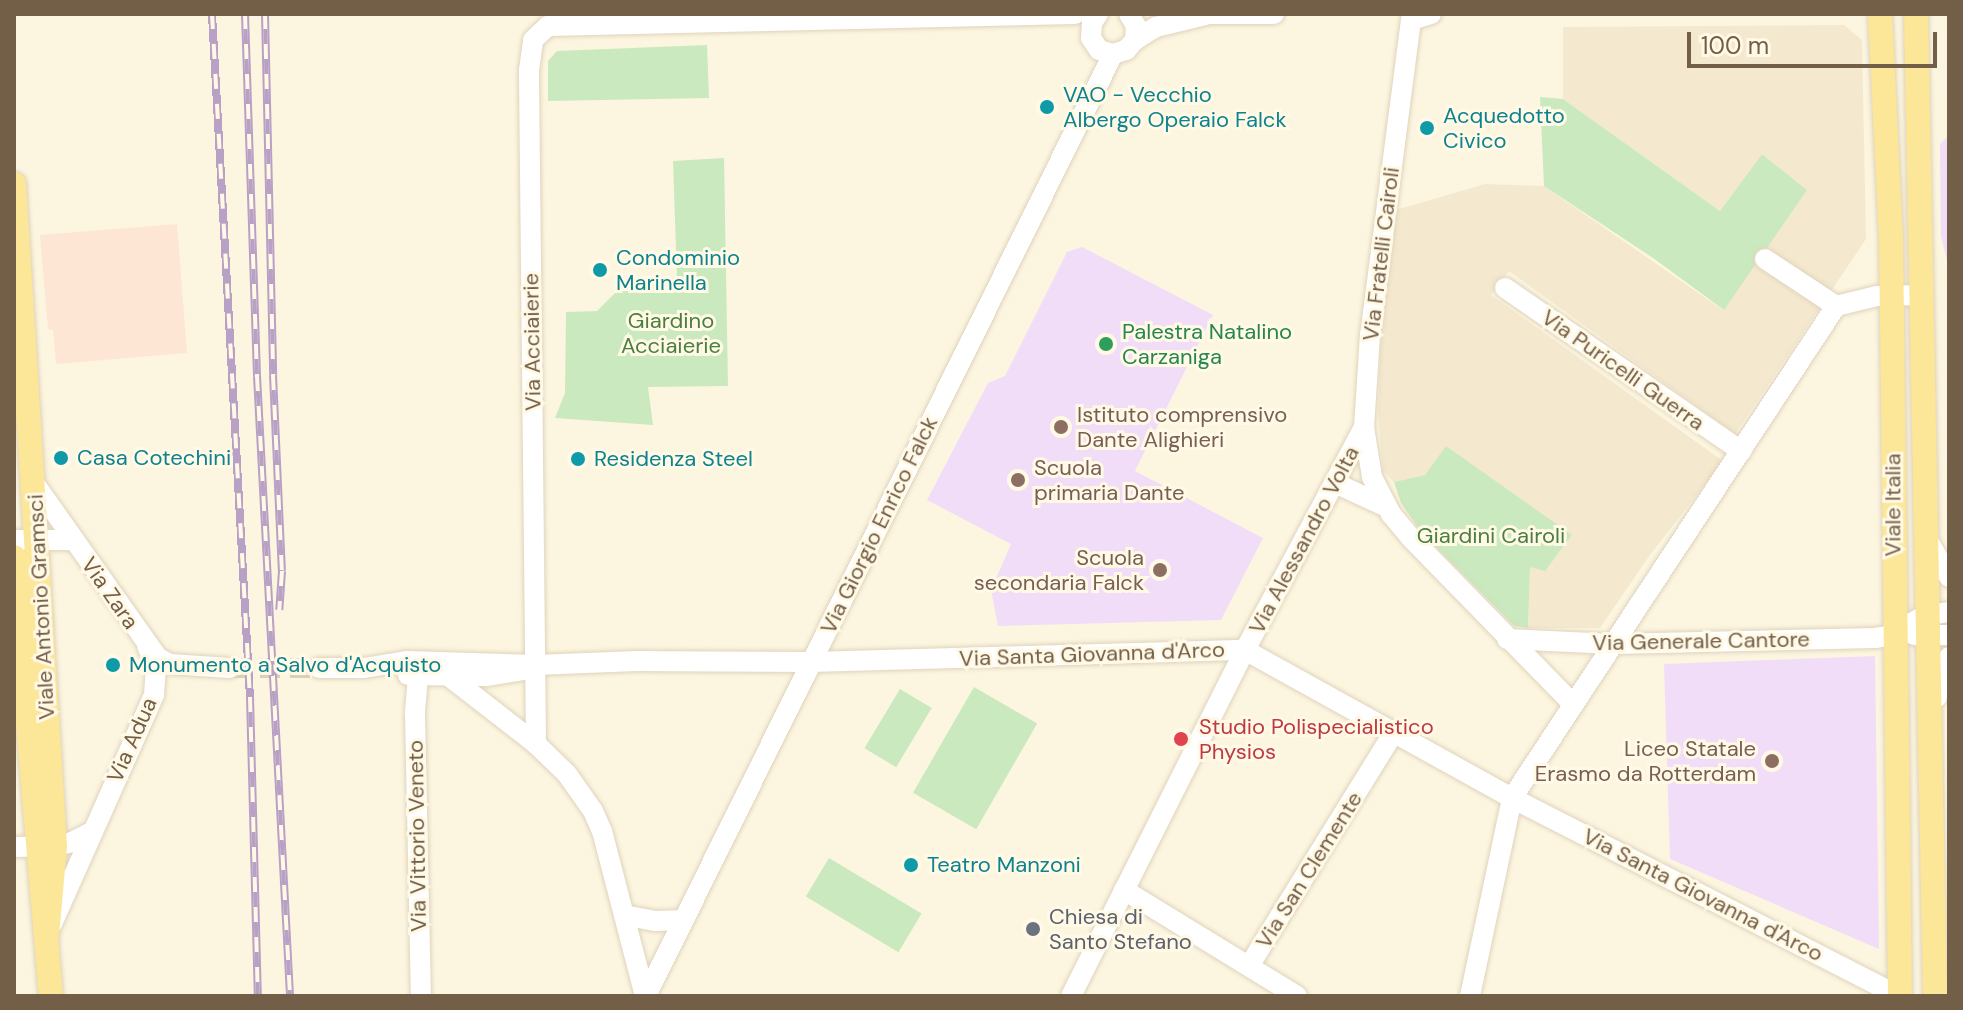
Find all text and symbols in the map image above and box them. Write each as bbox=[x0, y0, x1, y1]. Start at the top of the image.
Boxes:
scale bar bbox=[1691, 16, 1941, 66]
text: 100 m bbox=[1701, 30, 1769, 61]
place label: VAO - Vecchio Albergo Operaio Falck bbox=[1063, 81, 1287, 132]
marker: VAO - Vecchio Albergo Operaio Falck bbox=[1038, 98, 1056, 116]
place label: Acquedotto Civico bbox=[1443, 102, 1565, 154]
marker: Acquedotto Civico bbox=[1418, 119, 1436, 137]
street label: Via Fratelli Cairoli bbox=[1357, 165, 1405, 343]
place label: Condominio Marinella bbox=[616, 244, 740, 296]
marker: Condominio Marinella bbox=[591, 261, 609, 279]
street label: Via Acciaierie bbox=[518, 273, 546, 411]
street label: Via Puricelli Guerra bbox=[1537, 304, 1709, 436]
park label: Giardino Acciaierie bbox=[621, 307, 721, 358]
place label: Palestra Natalino Carzaniga bbox=[1122, 318, 1292, 370]
marker: Palestra Natalino Carzaniga bbox=[1097, 335, 1115, 353]
place label: Istituto comprensivo Dante Alighieri bbox=[1077, 401, 1287, 452]
street label: Via Giorgio Enrico Falck bbox=[815, 412, 943, 638]
marker: Istituto comprensivo Dante Alighieri bbox=[1052, 418, 1070, 436]
street label: Via Alessandro Volta bbox=[1243, 442, 1365, 638]
place label: Casa Cotechini bbox=[77, 445, 231, 471]
place label: Residenza Steel bbox=[594, 446, 753, 472]
marker: Casa Cotechini bbox=[52, 449, 70, 467]
marker: Residenza Steel bbox=[569, 450, 587, 468]
street label: Viale Italia bbox=[1880, 453, 1906, 557]
place label: Scuola primaria Dante bbox=[1034, 454, 1185, 506]
marker: Scuola primaria Dante bbox=[1009, 471, 1027, 489]
street label: Viale Antonio Gramsci bbox=[22, 494, 60, 720]
park label: Giardini Cairoli bbox=[1417, 523, 1565, 549]
place label: Scuola secondaria Falck bbox=[974, 544, 1144, 596]
street label: Via Zara bbox=[76, 552, 144, 634]
marker: Scuola secondaria Falck bbox=[1151, 561, 1169, 579]
street label: Via Generale Cantore bbox=[1592, 626, 1810, 656]
street label: Via Santa Giovanna d'Arco bbox=[959, 636, 1225, 672]
place label: Monumento a Salvo d'Acquisto bbox=[129, 652, 441, 678]
marker: Monumento a Salvo d'Acquisto bbox=[104, 656, 122, 674]
street label: Via Adua bbox=[102, 693, 162, 787]
place label: Studio Polispecialistico Physios bbox=[1199, 713, 1434, 764]
marker: Studio Polispecialistico Physios bbox=[1170, 728, 1192, 750]
place label: Liceo Statale Erasmo da Rotterdam bbox=[1535, 735, 1756, 786]
street label: Via Vittorio Veneto bbox=[402, 740, 432, 932]
marker: Liceo Statale Erasmo da Rotterdam bbox=[1763, 752, 1781, 770]
street label: Via San Clemente bbox=[1250, 787, 1368, 953]
street label: Via Santa Giovanna d'Arco bbox=[1578, 823, 1828, 967]
place label: Teatro Manzoni bbox=[927, 852, 1081, 878]
marker: Teatro Manzoni bbox=[902, 856, 920, 874]
place label: Chiesa di Santo Stefano bbox=[1049, 903, 1192, 954]
marker: Chiesa di Santo Stefano bbox=[1024, 920, 1042, 938]

